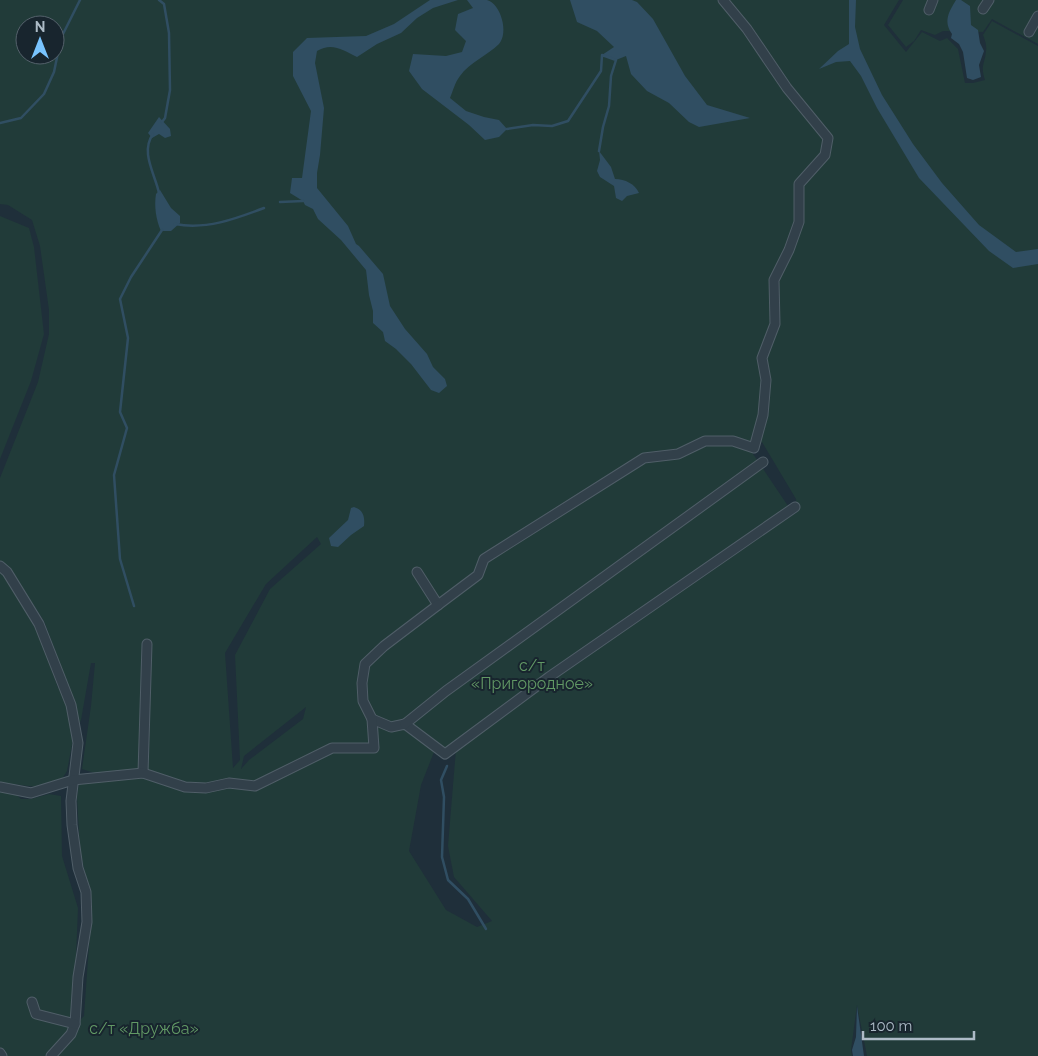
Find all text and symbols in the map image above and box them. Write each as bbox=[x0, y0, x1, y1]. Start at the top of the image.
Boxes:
north arrow bbox=[15, 15, 65, 65]
text: N bbox=[35, 19, 45, 35]
park label: с/т «Пригородное» bbox=[471, 656, 593, 693]
scale bar bbox=[863, 1008, 974, 1040]
text: 100 m bbox=[870, 1017, 912, 1035]
park label: с/т «Дружба» bbox=[89, 1019, 199, 1038]

